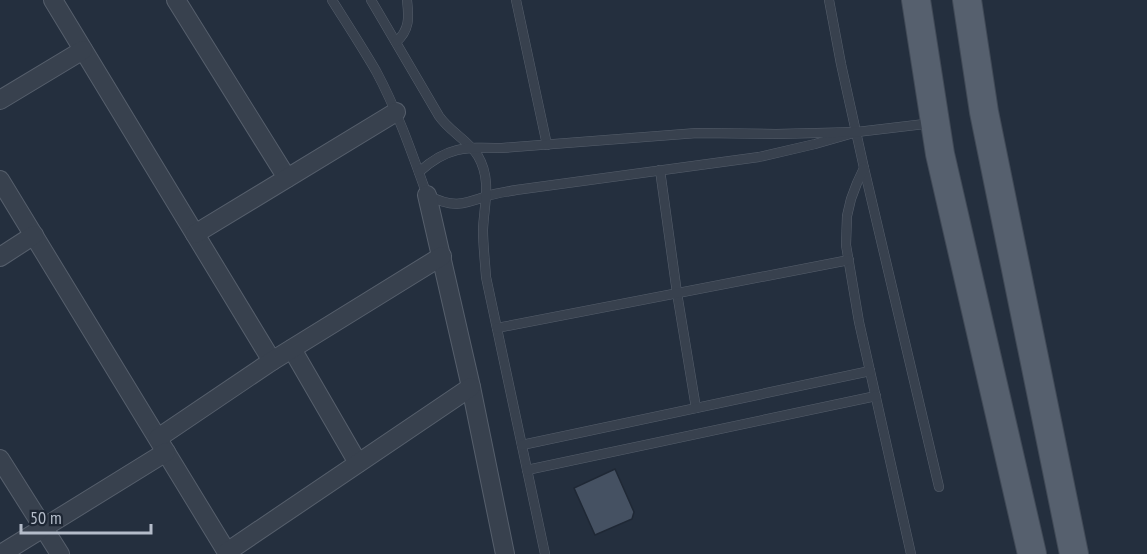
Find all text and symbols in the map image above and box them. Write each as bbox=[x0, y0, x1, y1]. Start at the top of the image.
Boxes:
scale bar bbox=[21, 497, 152, 535]
text: 50 m bbox=[30, 506, 62, 529]

